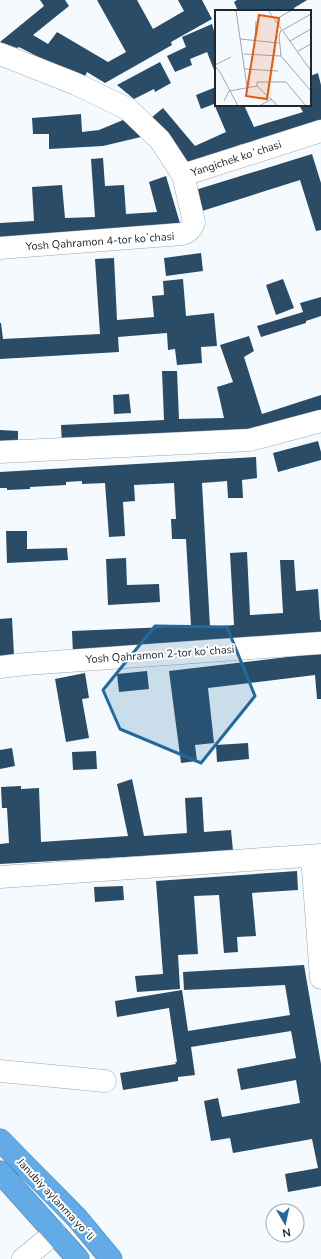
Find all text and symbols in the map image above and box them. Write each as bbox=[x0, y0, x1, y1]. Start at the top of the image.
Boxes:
inset map bbox=[215, 10, 311, 106]
street label: Yangichek koʻchasi bbox=[188, 137, 283, 180]
street label: Yosh Qahramon 4-tor koʼchasi bbox=[24, 229, 175, 254]
street label: Yosh Qahramon 2-tor koʼchasi bbox=[84, 642, 235, 667]
street label: Janubiy aylanma yoʻli bbox=[13, 1154, 98, 1244]
north arrow bbox=[265, 1203, 305, 1243]
text: N bbox=[281, 1224, 292, 1240]

